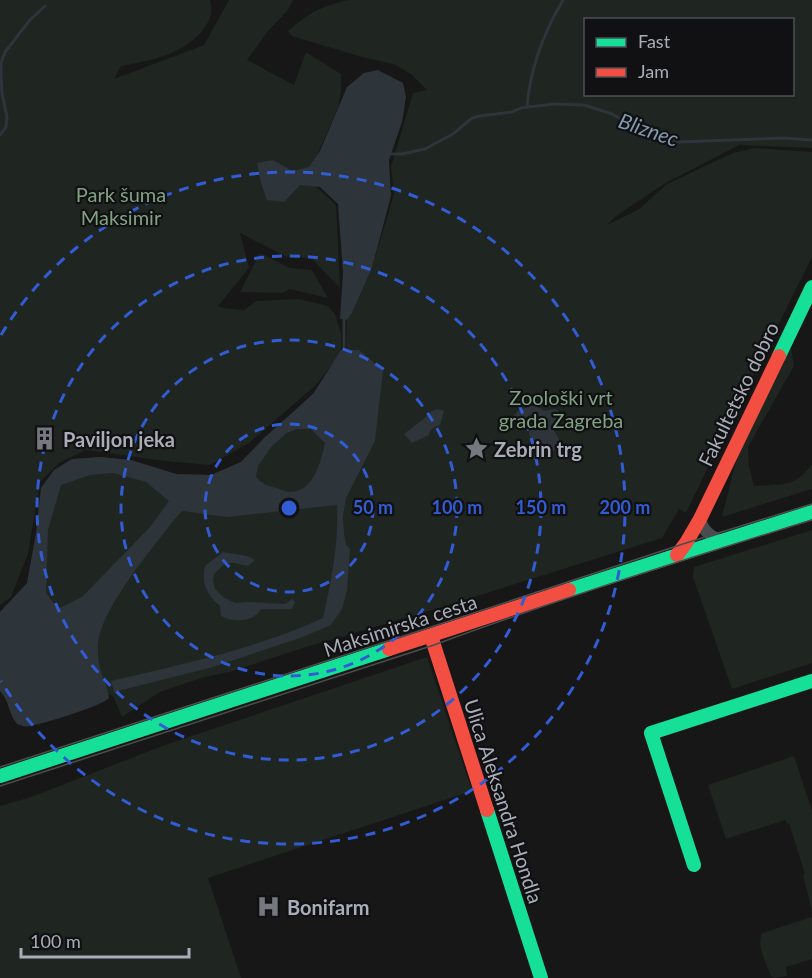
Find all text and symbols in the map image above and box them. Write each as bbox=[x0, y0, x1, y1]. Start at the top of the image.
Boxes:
legend bbox=[584, 18, 794, 96]
text: Fast bbox=[638, 30, 671, 52]
text: Jam bbox=[638, 60, 669, 82]
water label: Bliznec bbox=[616, 107, 683, 151]
park label: Park šuma Maksimir bbox=[76, 182, 166, 229]
street label: Fakultetsko dobro bbox=[693, 318, 783, 470]
park label: Zoološki vrt grada Zagreba bbox=[499, 385, 623, 432]
building icon: Paviljon jeka bbox=[32, 426, 58, 452]
place label: Paviljon jeka bbox=[63, 427, 175, 451]
place icon: Zebrin trg bbox=[463, 436, 489, 462]
place label: Zebrin trg bbox=[494, 437, 582, 461]
text: 50 m bbox=[353, 496, 393, 518]
text: 100 m bbox=[432, 496, 482, 518]
text: 150 m bbox=[516, 496, 566, 518]
text: 200 m bbox=[600, 496, 650, 518]
centre of rings bbox=[279, 498, 299, 518]
street label: Maksimirska cesta bbox=[320, 589, 480, 661]
street label: Ulica Aleksandra Hondla bbox=[460, 696, 548, 906]
hospital icon: Bonifarm bbox=[256, 894, 282, 920]
place label: Bonifarm bbox=[287, 895, 369, 919]
scale bar bbox=[21, 921, 189, 959]
text: 100 m bbox=[30, 930, 81, 952]

